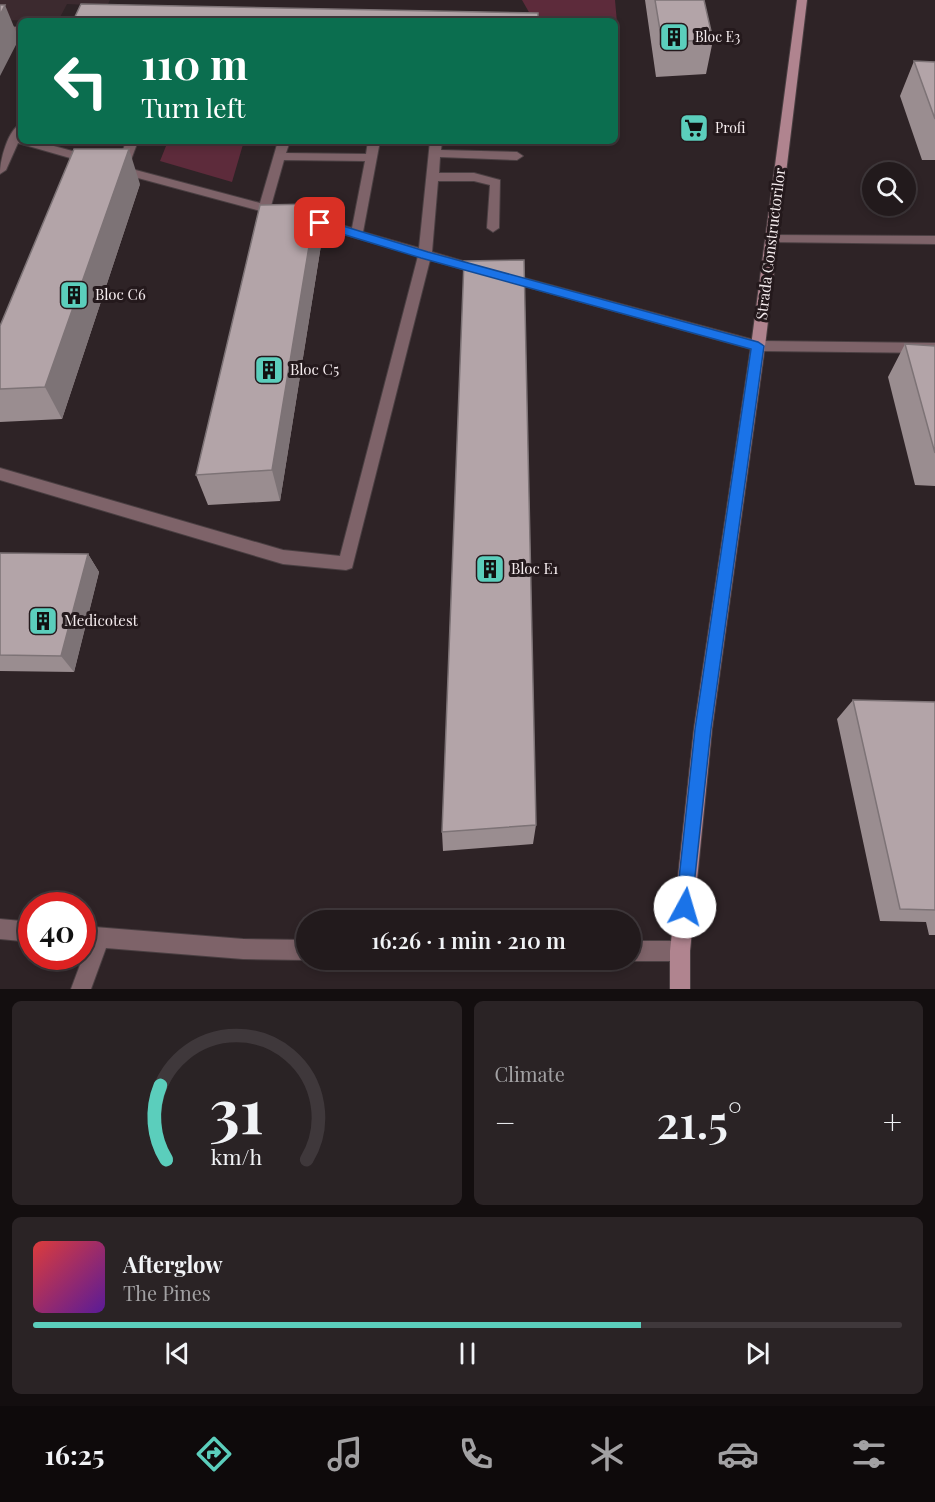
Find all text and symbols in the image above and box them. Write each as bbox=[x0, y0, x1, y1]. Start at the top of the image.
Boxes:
building icon: Bloc E3 bbox=[658, 21, 690, 53]
place label: Bloc E3 bbox=[695, 27, 740, 46]
text: 110 m bbox=[141, 35, 248, 91]
icon: left bbox=[42, 42, 120, 120]
text: Turn left bbox=[141, 89, 245, 125]
supermarket icon: Profi bbox=[678, 112, 710, 144]
place label: Profi bbox=[715, 118, 746, 137]
map controls bbox=[862, 162, 916, 216]
button: search bbox=[862, 162, 916, 216]
street label: Strada Constructorilor bbox=[751, 166, 789, 321]
pin bbox=[294, 197, 345, 248]
icon: arrive bbox=[303, 206, 336, 239]
building icon: Bloc C6 bbox=[58, 279, 90, 311]
place label: Bloc C6 bbox=[95, 284, 146, 304]
building icon: Bloc C5 bbox=[253, 354, 285, 386]
place label: Bloc C5 bbox=[290, 359, 339, 379]
building icon: Bloc E1 bbox=[474, 553, 506, 585]
place label: Bloc E1 bbox=[511, 558, 559, 578]
building icon: Medicotest bbox=[27, 605, 59, 637]
place label: Medicotest bbox=[64, 610, 139, 630]
position arrow bbox=[653, 875, 717, 939]
speed limit sign: 40 bbox=[18, 892, 96, 970]
text: 16:26 · 1 min · 210 m bbox=[371, 925, 566, 955]
text: Climate bbox=[495, 1060, 565, 1087]
text: 31 bbox=[210, 1066, 264, 1150]
text: 21.5° bbox=[656, 1090, 742, 1150]
text: − bbox=[495, 1099, 516, 1143]
text: + bbox=[883, 1099, 902, 1143]
text: km/h bbox=[211, 1142, 263, 1170]
text: Afterglow bbox=[123, 1249, 223, 1279]
text: The Pines bbox=[123, 1279, 211, 1306]
icon: previous bbox=[161, 1337, 194, 1370]
icon: pause bbox=[451, 1337, 484, 1370]
icon: next bbox=[741, 1337, 774, 1370]
icon: directions bbox=[193, 1433, 235, 1475]
icon: music bbox=[324, 1433, 366, 1475]
icon: phone bbox=[455, 1433, 497, 1475]
icon: climate bbox=[586, 1433, 628, 1475]
icon: car bbox=[717, 1433, 759, 1475]
icon: filters bbox=[848, 1433, 890, 1475]
text: 16:25 bbox=[45, 1436, 104, 1472]

